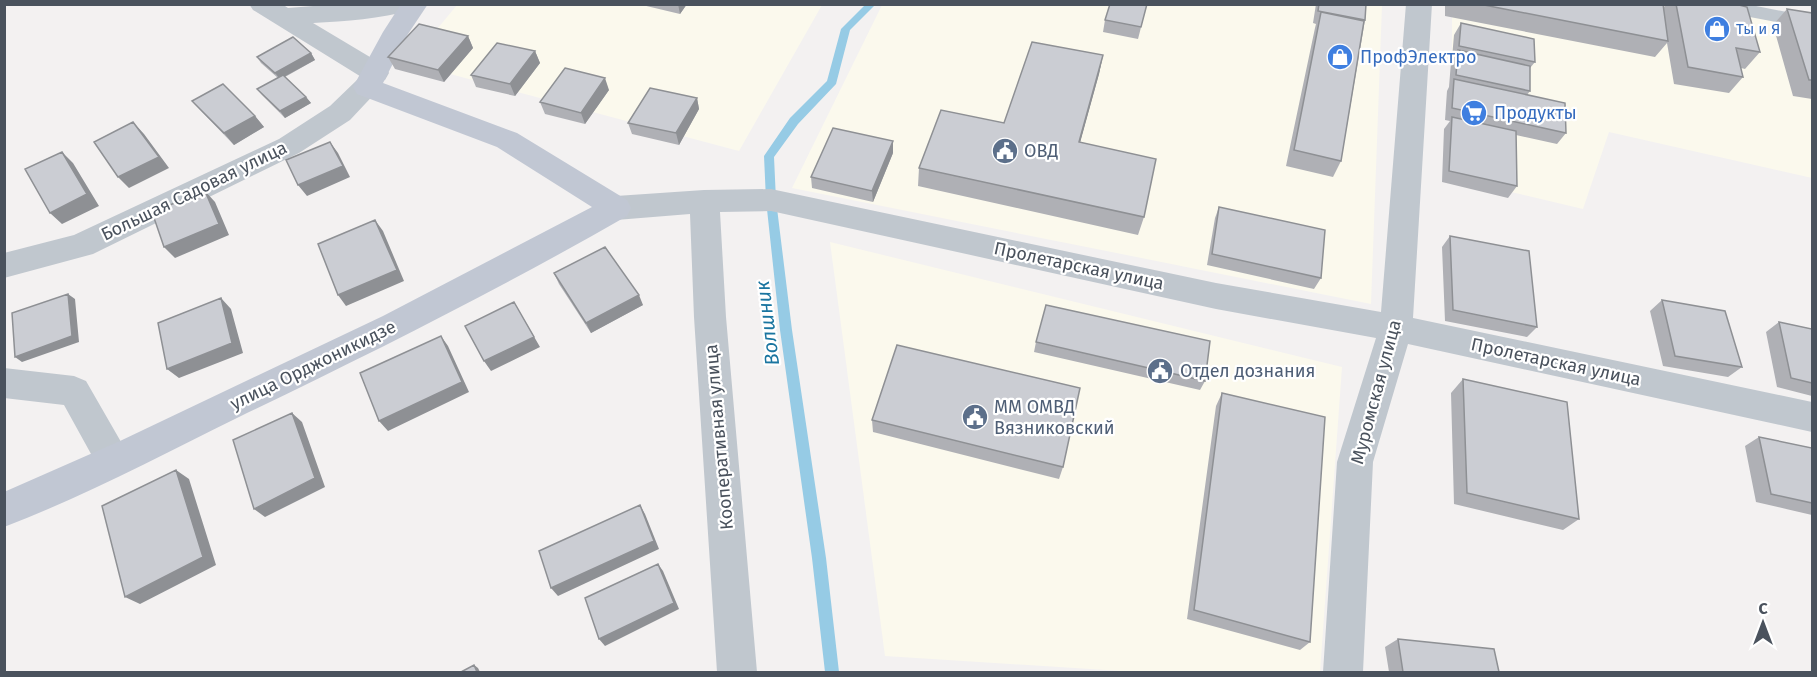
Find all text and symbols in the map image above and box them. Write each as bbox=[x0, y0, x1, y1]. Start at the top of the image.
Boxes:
shop icon: Ты и Я bbox=[1702, 14, 1732, 44]
place label: Ты и Я bbox=[1736, 20, 1780, 38]
shop icon: ПрофЭлектро bbox=[1325, 42, 1355, 72]
place label: ПрофЭлектро bbox=[1360, 46, 1476, 68]
supermarket icon: Продукты bbox=[1459, 98, 1489, 128]
place label: Продукты bbox=[1494, 102, 1577, 124]
street label: Большая Садовая улица bbox=[97, 136, 291, 246]
public building icon: ОВД bbox=[990, 136, 1020, 166]
place label: ОВД bbox=[1024, 140, 1058, 162]
street label: Пролетарская улица bbox=[992, 237, 1166, 295]
water label: Волшник bbox=[750, 279, 784, 367]
street label: улица Орджоникидзе bbox=[227, 315, 399, 415]
street label: Муромская улица bbox=[1346, 317, 1406, 467]
street label: Пролетарская улица bbox=[1469, 333, 1643, 391]
street label: Кооперативная улица bbox=[700, 343, 738, 531]
public building icon: Отдел дознания bbox=[1145, 356, 1175, 386]
place label: Отдел дознания bbox=[1180, 360, 1315, 382]
place label: ММ ОМВД Вязниковский bbox=[994, 396, 1115, 439]
public building icon: ММ ОМВД Вязниковский bbox=[960, 402, 990, 432]
north arrow bbox=[1733, 593, 1793, 653]
text: С bbox=[1758, 599, 1768, 618]

